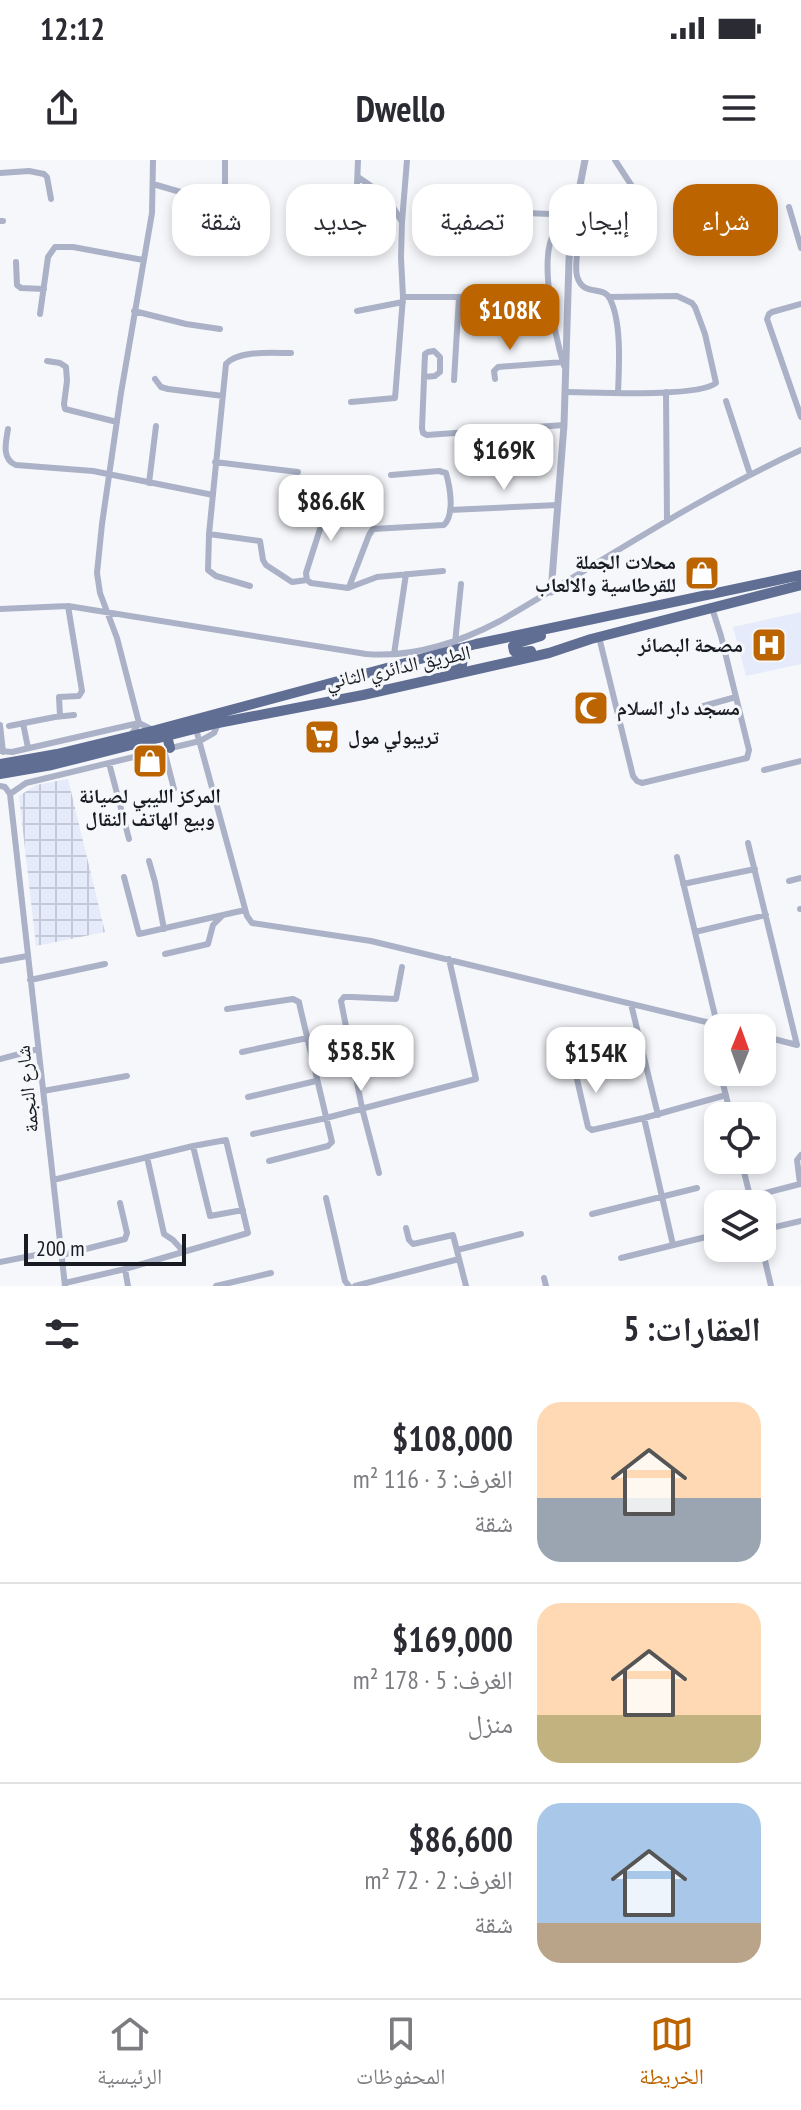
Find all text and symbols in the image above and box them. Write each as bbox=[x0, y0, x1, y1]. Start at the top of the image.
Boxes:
text: 12:12 bbox=[40, 9, 105, 48]
text: Dwello bbox=[356, 85, 445, 132]
icon: share bbox=[40, 86, 84, 130]
icon: menu bbox=[717, 86, 761, 130]
chip: شقة bbox=[172, 184, 270, 256]
chip: جديد bbox=[286, 184, 396, 256]
chip: تصفية bbox=[412, 184, 533, 256]
chip: إيجار bbox=[549, 184, 657, 256]
chip: شراء bbox=[673, 184, 778, 256]
pin: $108K bbox=[454, 284, 566, 352]
text: $108K bbox=[478, 293, 542, 326]
pin: $169K bbox=[448, 424, 560, 492]
text: $169K bbox=[472, 433, 536, 466]
pin: $86.6K bbox=[266, 475, 396, 543]
text: $86.6K bbox=[297, 484, 365, 517]
place label: محلات الجملة للقرطاسية والالعاب bbox=[535, 549, 676, 598]
shop icon: محلات الجملة للقرطاسية والالعاب bbox=[683, 554, 721, 592]
hospital icon: مصحة البصائر bbox=[750, 626, 788, 664]
place label: مصحة البصائر bbox=[637, 632, 743, 658]
street label: الطريق الدائري الثاني bbox=[323, 639, 473, 698]
mosque icon: مسجد دار السلام bbox=[572, 689, 610, 727]
place label: مسجد دار السلام bbox=[617, 695, 740, 722]
supermarket icon: تريبولي مول bbox=[303, 718, 341, 756]
place label: تريبولي مول bbox=[348, 724, 440, 753]
shop icon: المركز الليبي لصيانة وبيع الهاتف النقال bbox=[131, 742, 169, 780]
place label: المركز الليبي لصيانة وبيع الهاتف النقال bbox=[79, 783, 221, 833]
north arrow bbox=[704, 1014, 776, 1086]
map controls bbox=[704, 1014, 776, 1262]
pin: $58.5K bbox=[296, 1025, 426, 1093]
pin: $154K bbox=[540, 1027, 652, 1095]
text: $58.5K bbox=[327, 1034, 395, 1067]
text: $154K bbox=[564, 1036, 628, 1069]
street label: شارع النجمة bbox=[9, 1044, 45, 1134]
button: locate bbox=[704, 1102, 776, 1174]
button: layers bbox=[704, 1190, 776, 1262]
scale bar bbox=[24, 1230, 186, 1266]
text: 200 m bbox=[36, 1234, 85, 1262]
text: العقارات: 5 bbox=[623, 1306, 761, 1350]
icon: filters bbox=[40, 1312, 84, 1356]
text: $108,000 bbox=[392, 1416, 513, 1460]
icon: home bbox=[601, 1434, 697, 1530]
text: الغرف: 3 · 116 m² bbox=[353, 1462, 513, 1495]
text: شقة bbox=[474, 1506, 513, 1539]
text: $169,000 bbox=[392, 1617, 513, 1661]
icon: home bbox=[601, 1635, 697, 1731]
text: الغرف: 5 · 178 m² bbox=[353, 1663, 513, 1696]
text: منزل bbox=[468, 1707, 513, 1740]
text: $86,600 bbox=[408, 1817, 513, 1861]
icon: home bbox=[601, 1835, 697, 1931]
text: الغرف: 2 · 72 m² bbox=[364, 1863, 513, 1896]
text: شقة bbox=[474, 1907, 513, 1940]
tab: الرئيسية bbox=[97, 2012, 162, 2098]
tab: المحفوظات bbox=[356, 2012, 446, 2098]
tab: الخريطة bbox=[639, 2012, 704, 2098]

